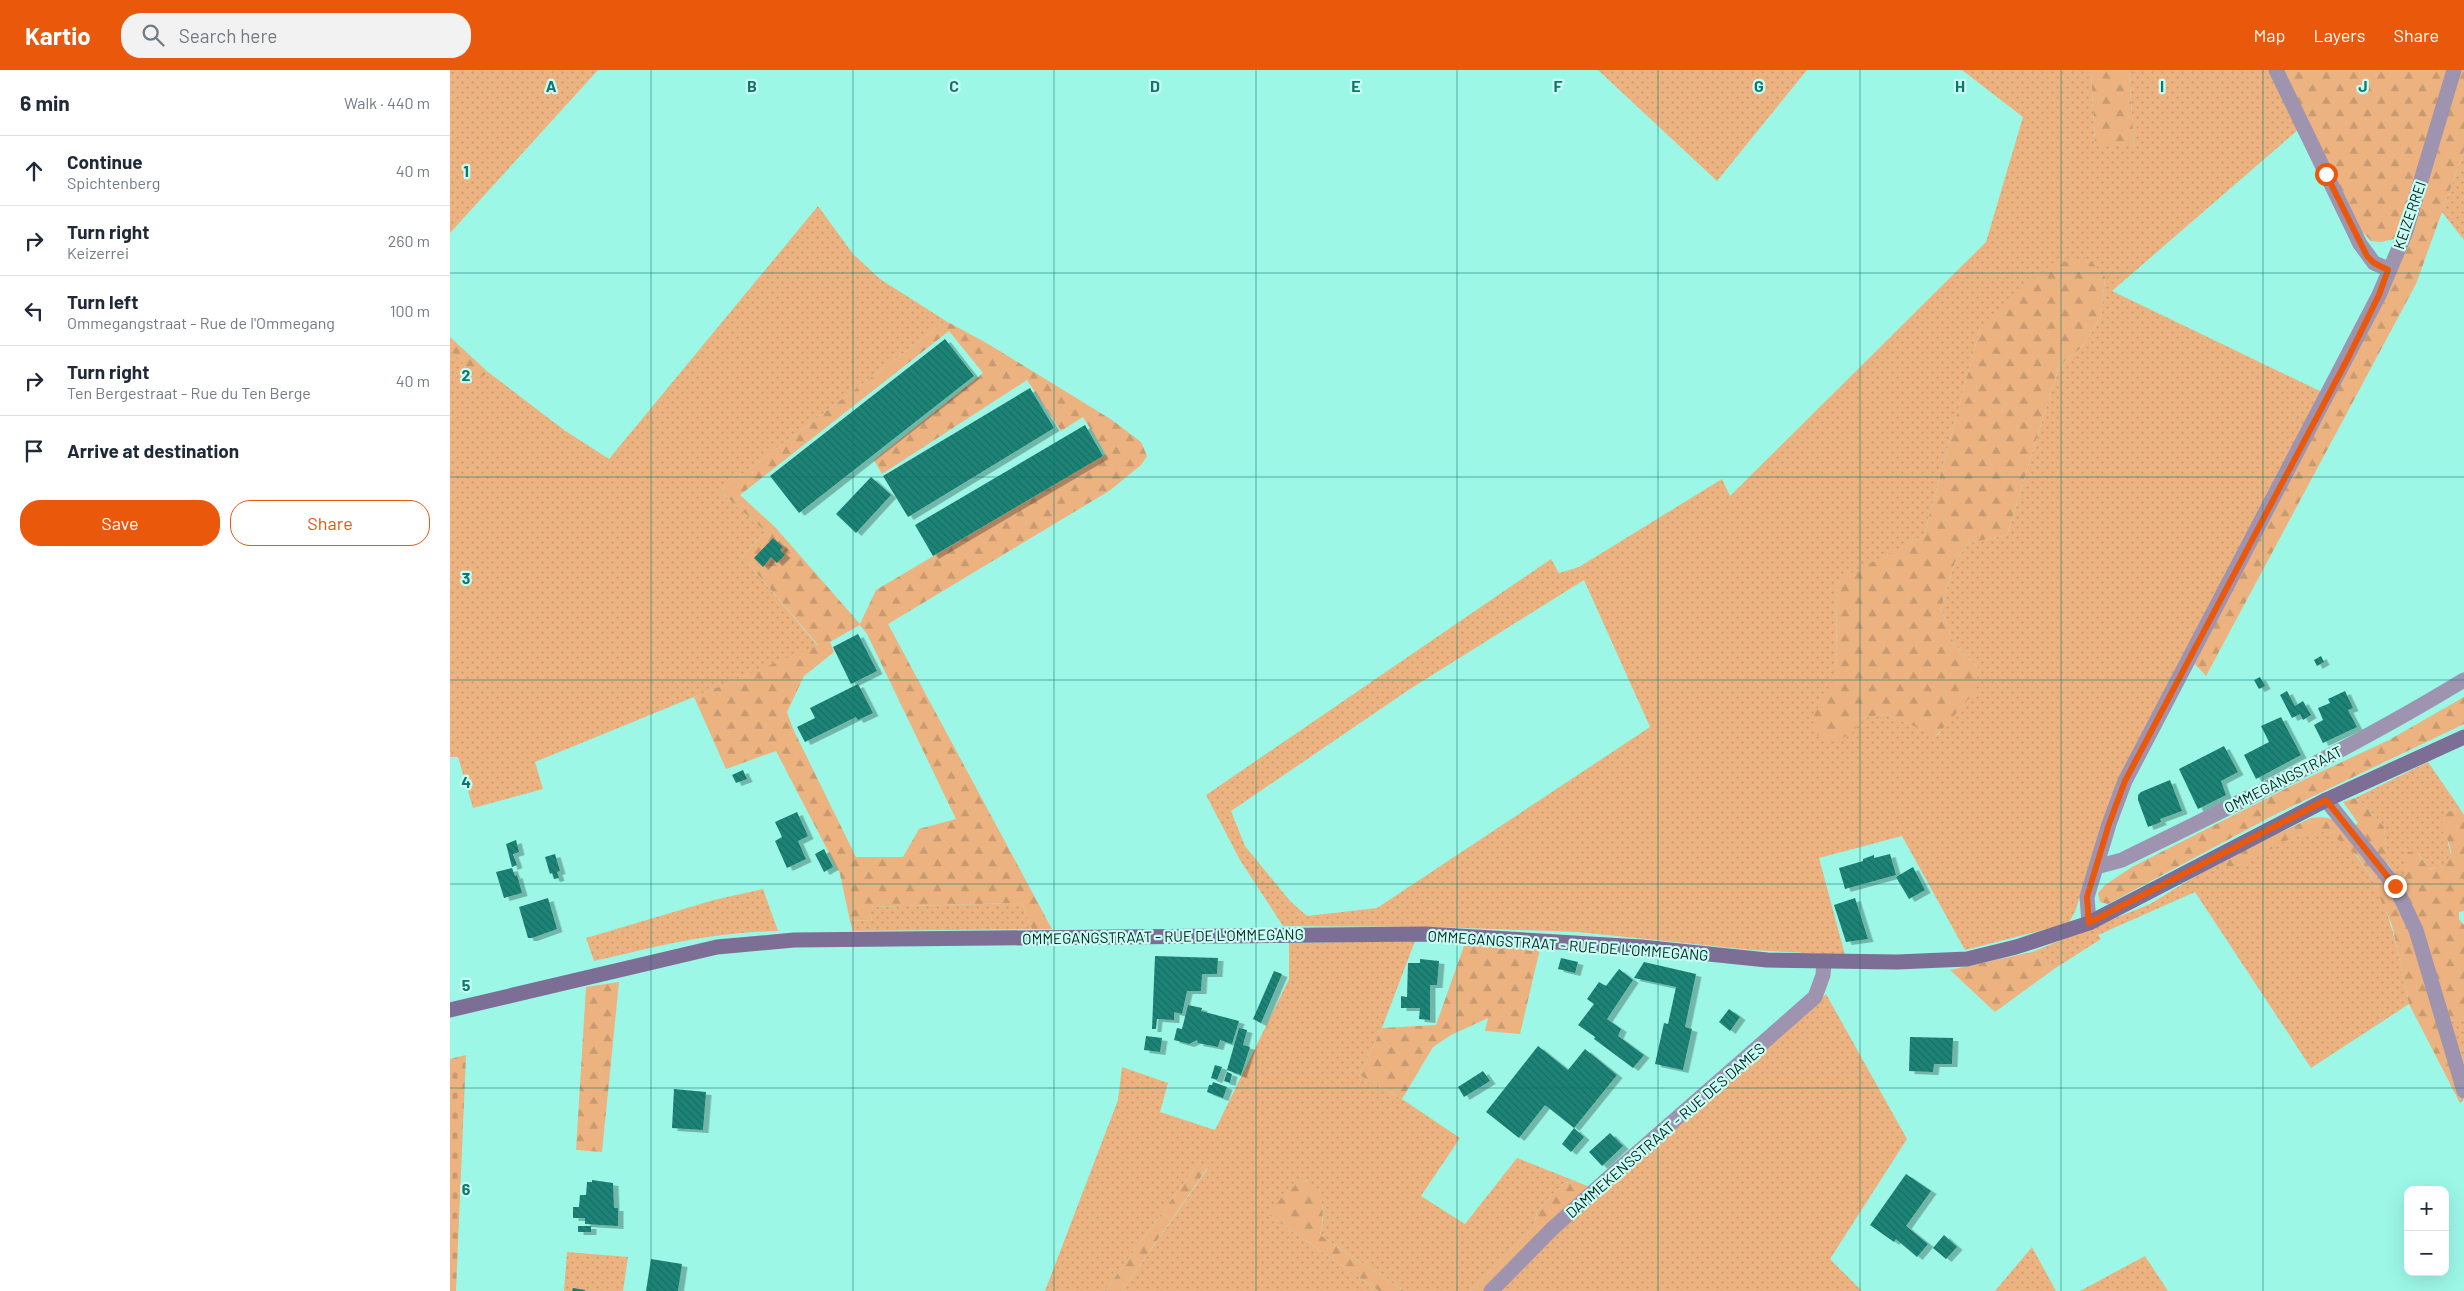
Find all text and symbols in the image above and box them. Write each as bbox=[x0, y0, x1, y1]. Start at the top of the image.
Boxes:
search box bbox=[121, 13, 471, 58]
text: Kartio bbox=[25, 21, 91, 50]
icon: search bbox=[139, 21, 167, 49]
text: Search here bbox=[179, 24, 277, 47]
text: Map bbox=[2253, 24, 2285, 46]
text: Layers bbox=[2313, 24, 2366, 46]
text: Share bbox=[2394, 24, 2439, 46]
text: A bbox=[546, 76, 557, 95]
text: B bbox=[747, 76, 757, 95]
text: C bbox=[949, 76, 959, 95]
text: D bbox=[1150, 76, 1160, 95]
text: E bbox=[1351, 76, 1361, 95]
text: F bbox=[1554, 76, 1563, 95]
text: G bbox=[1754, 76, 1764, 95]
text: H bbox=[1955, 76, 1965, 95]
text: I bbox=[2160, 76, 2164, 95]
text: J bbox=[2358, 76, 2368, 95]
text: 6 min bbox=[20, 90, 70, 115]
text: Walk · 440 m bbox=[344, 93, 430, 112]
text: Continue bbox=[67, 150, 143, 173]
icon: ahead bbox=[20, 157, 48, 185]
text: 40 m bbox=[396, 161, 430, 180]
text: 1 bbox=[463, 161, 469, 180]
route start bbox=[2315, 163, 2338, 186]
text: Spichtenberg bbox=[67, 173, 160, 192]
street label: KEIZERREI bbox=[2389, 179, 2429, 251]
text: Turn right bbox=[67, 220, 149, 243]
icon: right bbox=[20, 227, 48, 255]
text: 260 m bbox=[388, 231, 430, 250]
text: Keizerrei bbox=[67, 243, 129, 262]
text: Turn left bbox=[67, 290, 138, 313]
icon: left bbox=[20, 297, 48, 325]
text: 100 m bbox=[390, 301, 430, 320]
text: Ommegangstraat - Rue de l'Ommegang bbox=[67, 313, 335, 332]
text: Turn right bbox=[67, 360, 149, 383]
text: 2 bbox=[462, 365, 471, 384]
icon: right bbox=[20, 367, 48, 395]
text: 40 m bbox=[396, 371, 430, 390]
text: Ten Bergestraat - Rue du Ten Berge bbox=[67, 383, 311, 402]
icon: arrive bbox=[20, 437, 48, 465]
text: Arrive at destination bbox=[67, 439, 239, 462]
button: Save bbox=[20, 500, 220, 546]
button: Share bbox=[230, 500, 430, 546]
text: 3 bbox=[462, 568, 470, 587]
street label: OMMEGANGSTRAAT bbox=[2221, 741, 2345, 817]
text: 4 bbox=[461, 772, 471, 791]
route end bbox=[2384, 875, 2407, 898]
street label: OMMEGANGSTRAAT - RUE DE L'OMMEGANG bbox=[1022, 925, 1304, 947]
street label: OMMEGANGSTRAAT - RUE DE L'OMMEGANG bbox=[1427, 926, 1709, 964]
text: 5 bbox=[462, 975, 471, 994]
street label: DAMMEKENSSTRAAT - RUE DES DAMES bbox=[1562, 1039, 1768, 1221]
text: 6 bbox=[462, 1179, 471, 1198]
map controls bbox=[2404, 1186, 2449, 1276]
button: + bbox=[2404, 1186, 2449, 1231]
button: − bbox=[2404, 1231, 2449, 1276]

